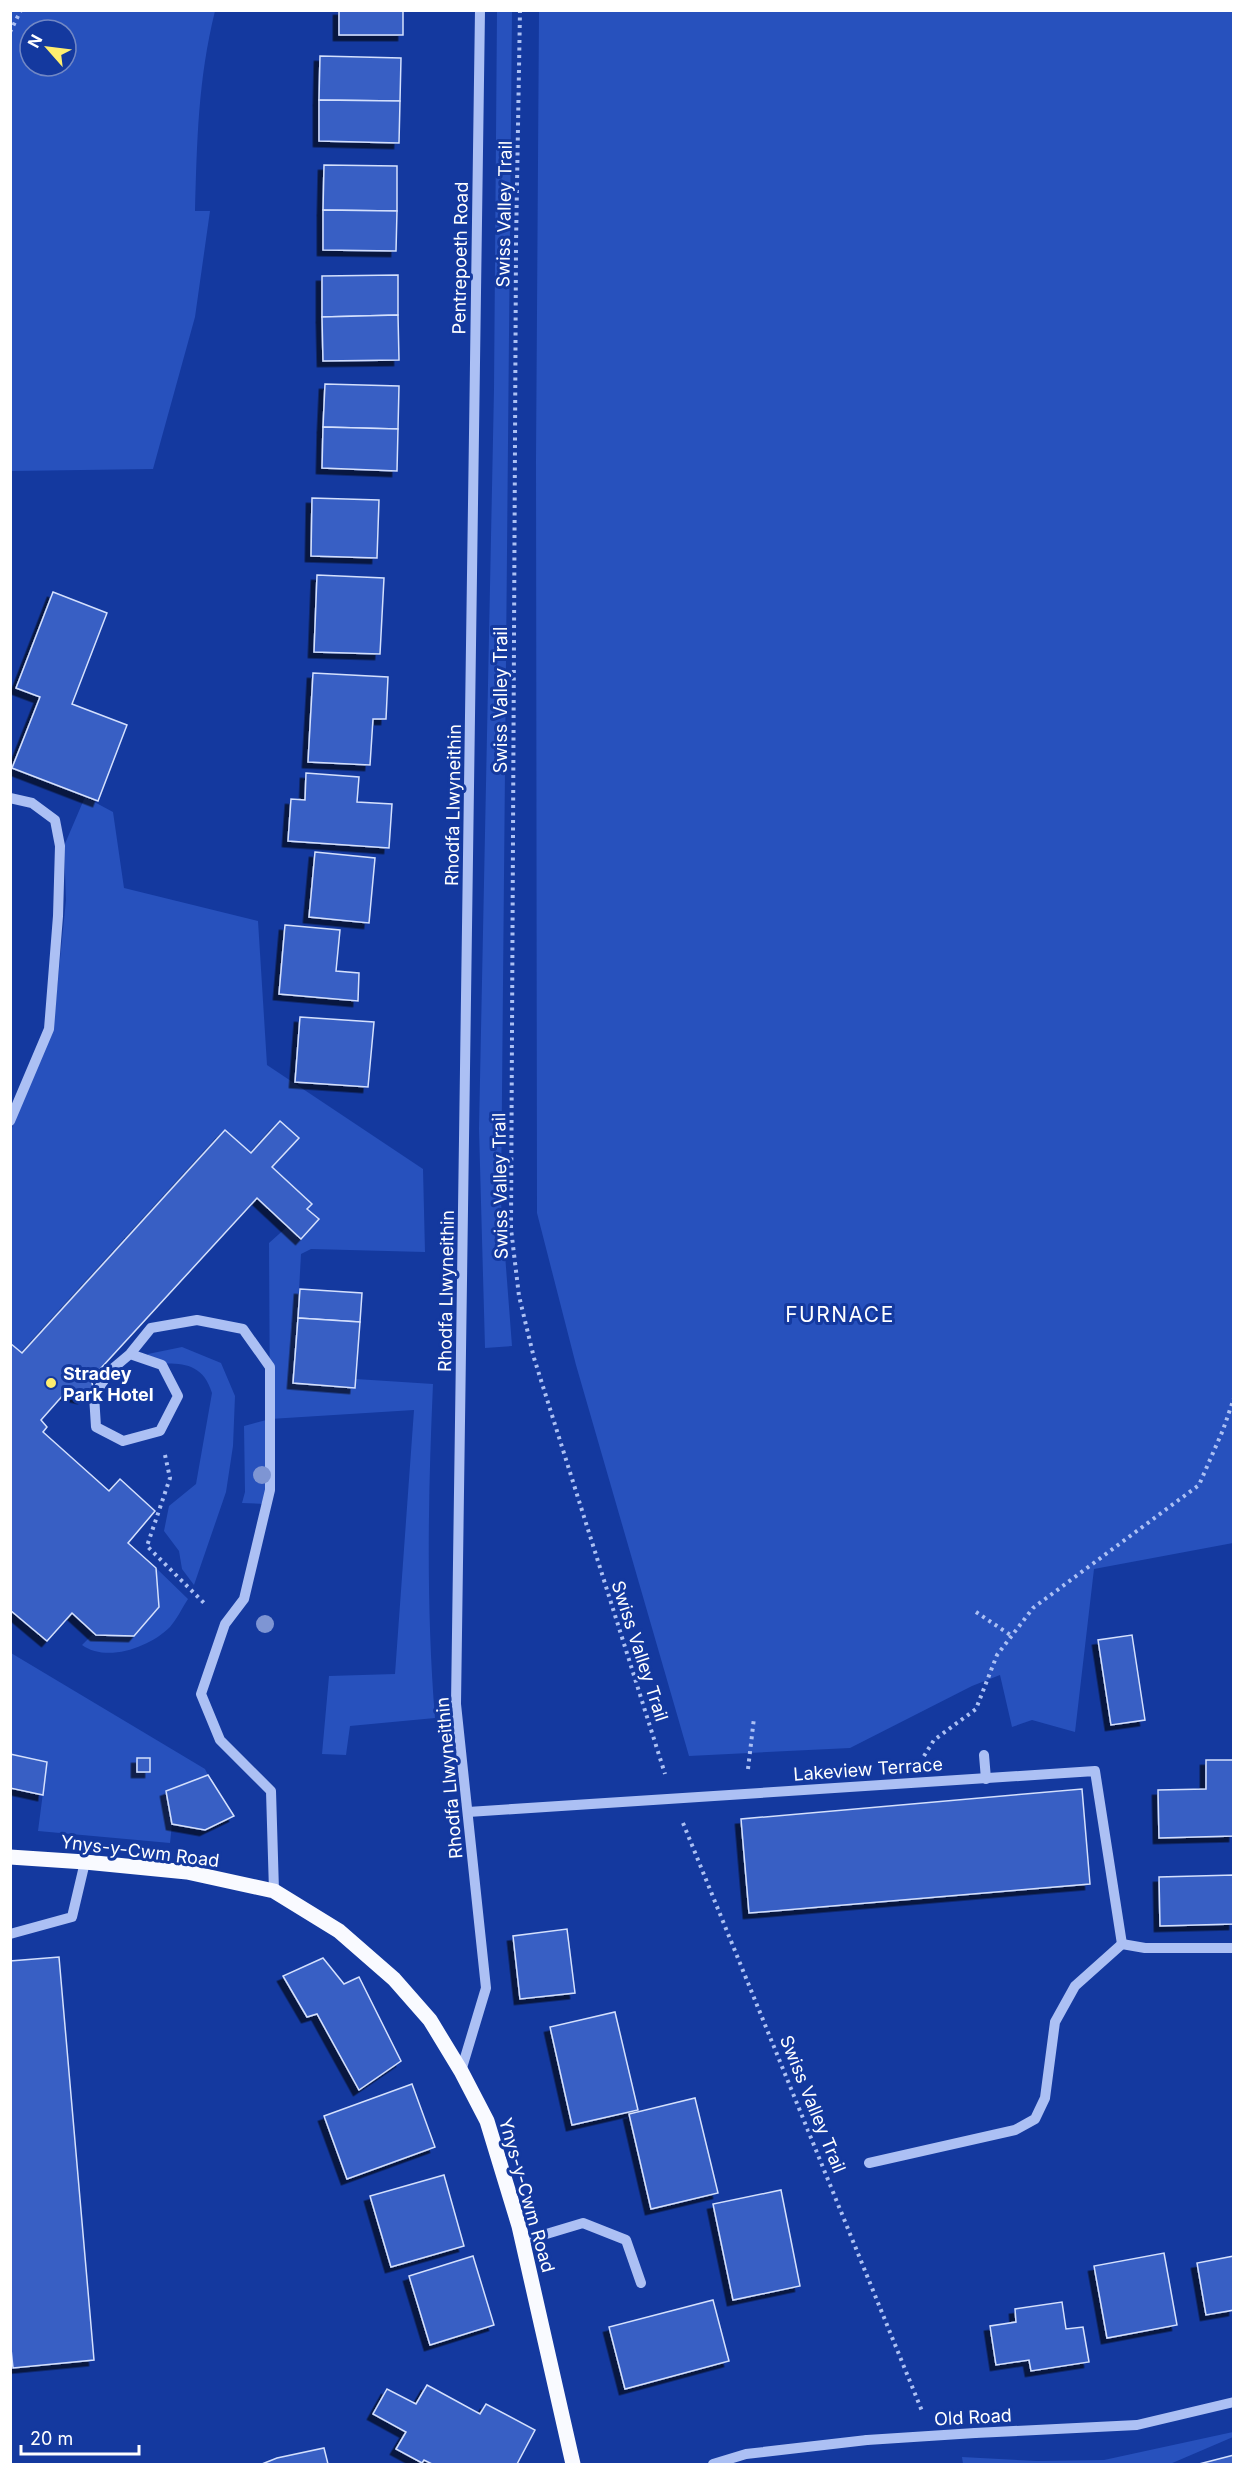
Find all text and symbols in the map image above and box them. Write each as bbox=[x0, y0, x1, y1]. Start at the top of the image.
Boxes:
north arrow bbox=[18, 18, 78, 78]
text: N bbox=[23, 31, 46, 51]
street label: Swiss Valley Trail bbox=[492, 141, 516, 287]
street label: Pentrepoeth Road bbox=[448, 181, 472, 335]
street label: Swiss Valley Trail bbox=[490, 627, 511, 773]
street label: Rhodfa Llwyneithin bbox=[441, 724, 465, 886]
street label: Swiss Valley Trail bbox=[488, 1113, 512, 1259]
street label: Rhodfa Llwyneithin bbox=[434, 1210, 458, 1372]
district label: FURNACE bbox=[785, 1302, 895, 1327]
place label: Stradey Park Hotel bbox=[63, 1363, 154, 1405]
marker: Stradey Park Hotel bbox=[44, 1376, 58, 1390]
street label: Swiss Valley Trail bbox=[607, 1578, 673, 1724]
street label: Rhodfa Llwyneithin bbox=[431, 1696, 467, 1860]
street label: Lakeview Terrace bbox=[793, 1753, 943, 1785]
street label: Ynys-y-Cwm Road bbox=[60, 1831, 220, 1871]
street label: Swiss Valley Trail bbox=[776, 2032, 850, 2176]
street label: Ynys-y-Cwm Road bbox=[495, 2115, 559, 2275]
street label: Old Road bbox=[934, 2404, 1012, 2430]
scale bar bbox=[21, 2418, 140, 2456]
text: 20 m bbox=[30, 2428, 73, 2449]

